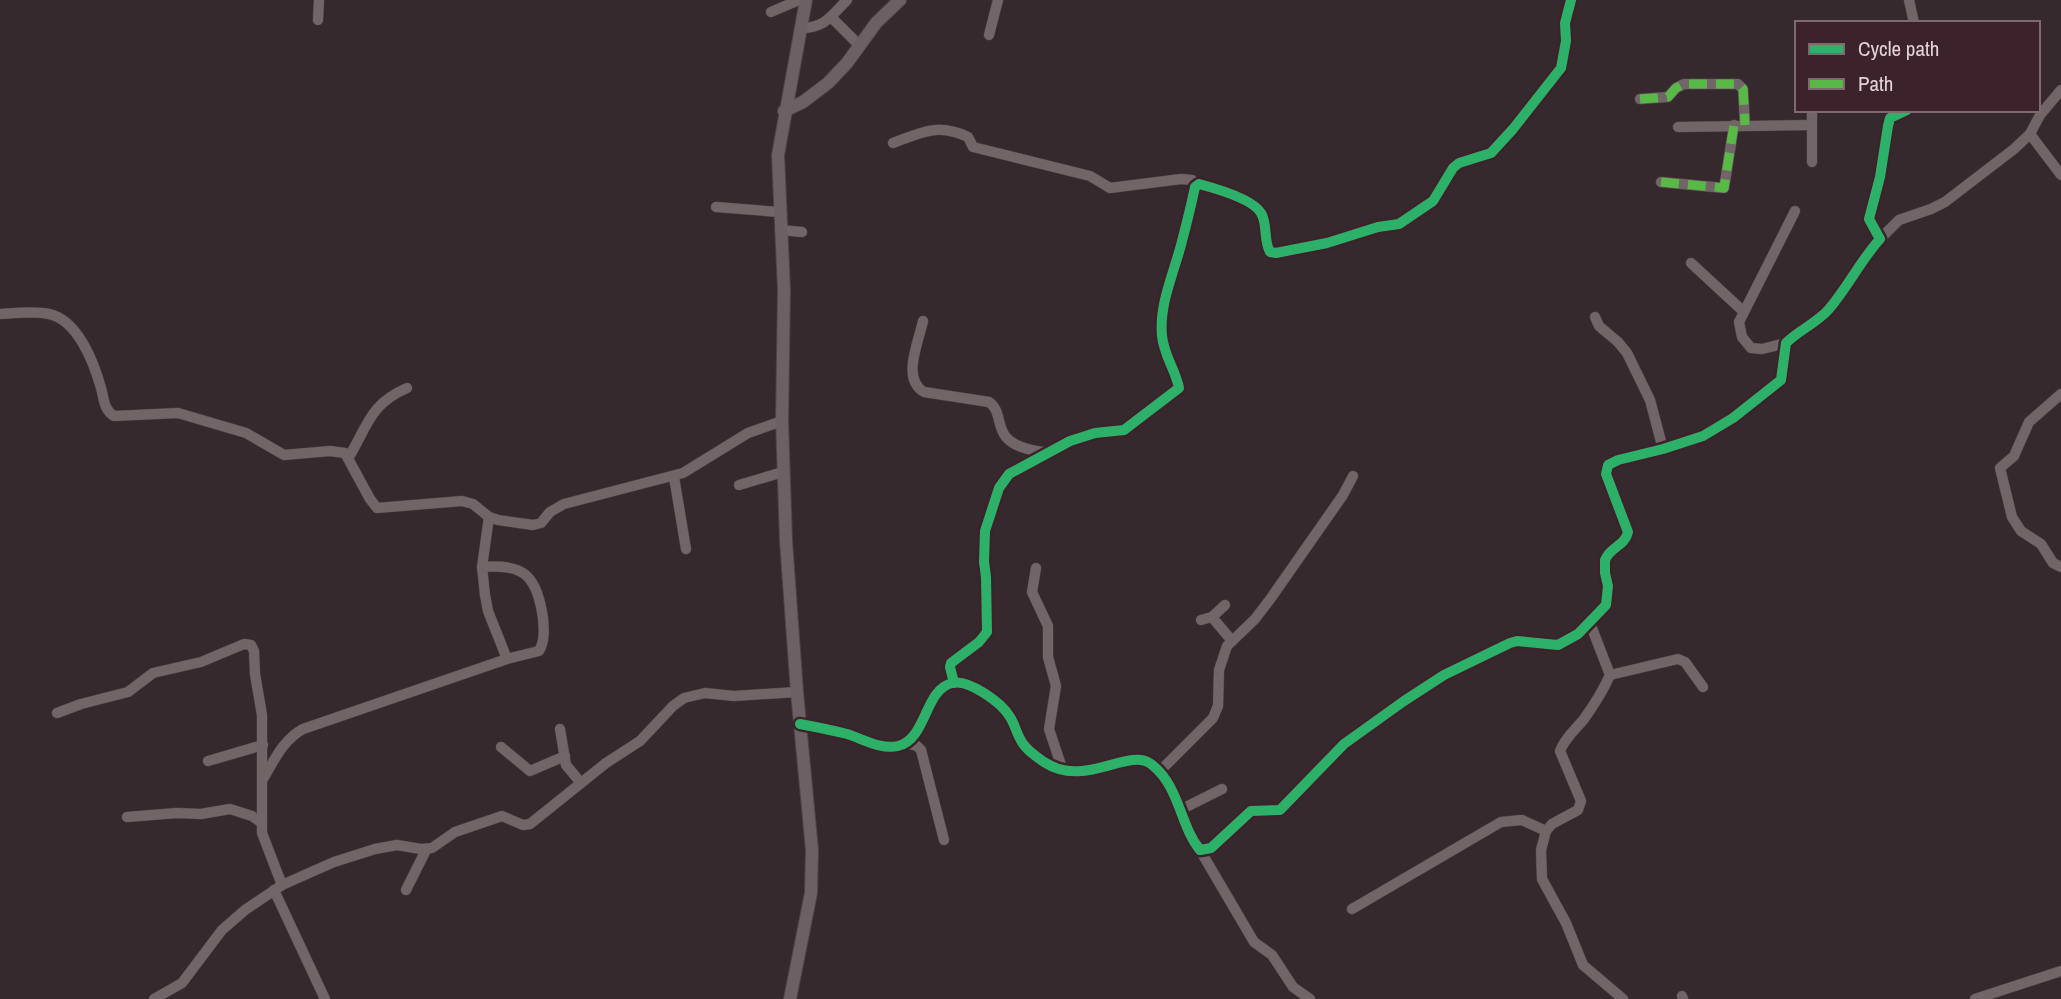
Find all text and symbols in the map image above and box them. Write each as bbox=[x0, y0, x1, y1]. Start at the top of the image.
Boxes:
legend bbox=[1795, 21, 2040, 112]
text: Cycle path bbox=[1858, 34, 1939, 63]
text: Path bbox=[1858, 69, 1893, 98]

